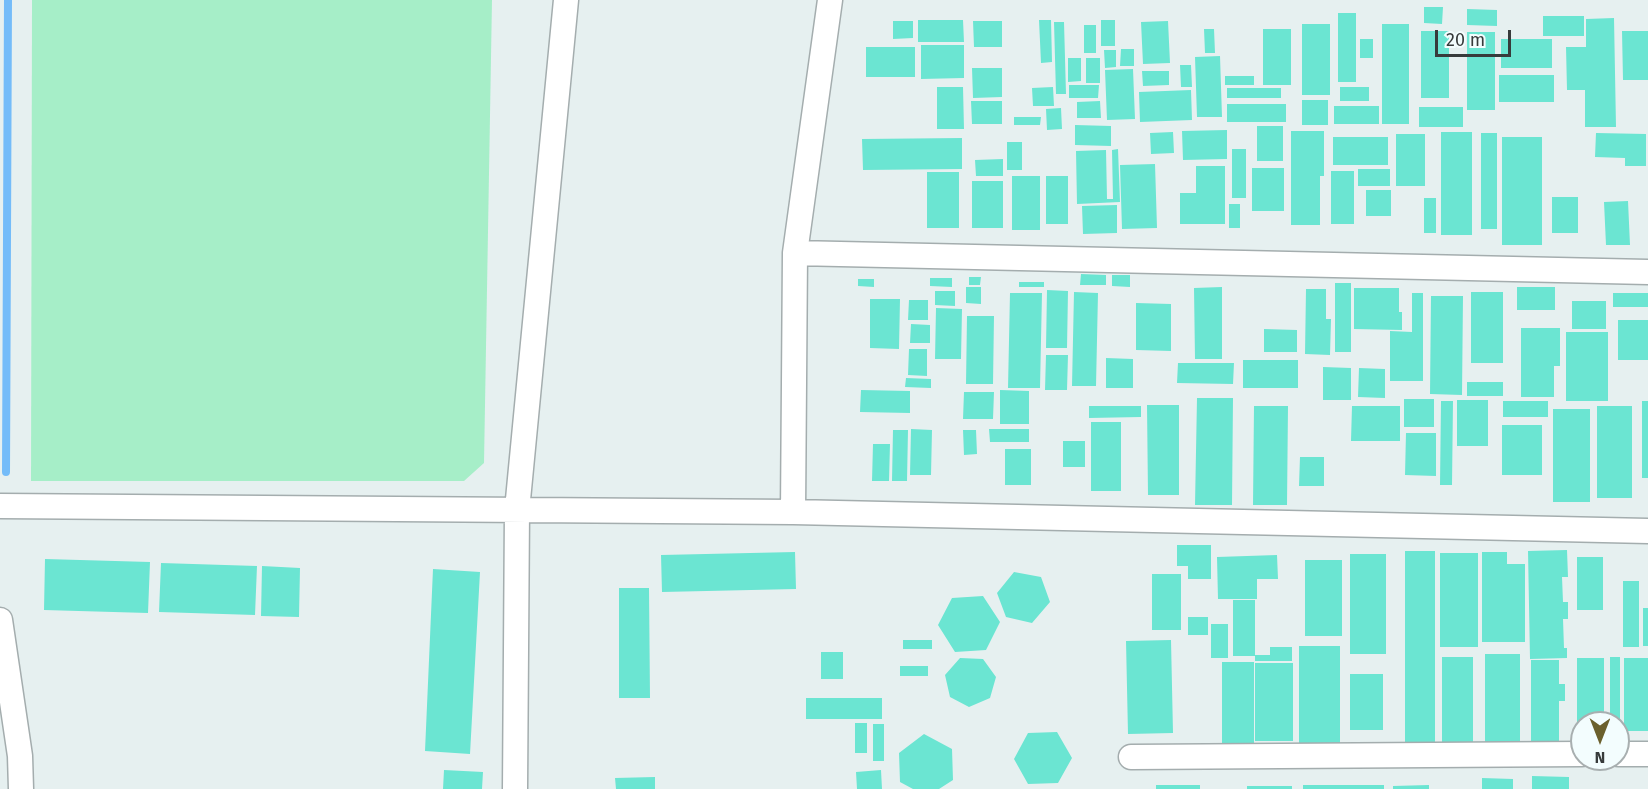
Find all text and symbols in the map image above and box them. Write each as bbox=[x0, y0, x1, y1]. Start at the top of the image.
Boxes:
scale bar bbox=[1438, 18, 1514, 56]
text: 20 m bbox=[1446, 29, 1485, 51]
north arrow bbox=[1570, 711, 1630, 771]
text: N bbox=[1595, 748, 1605, 767]

